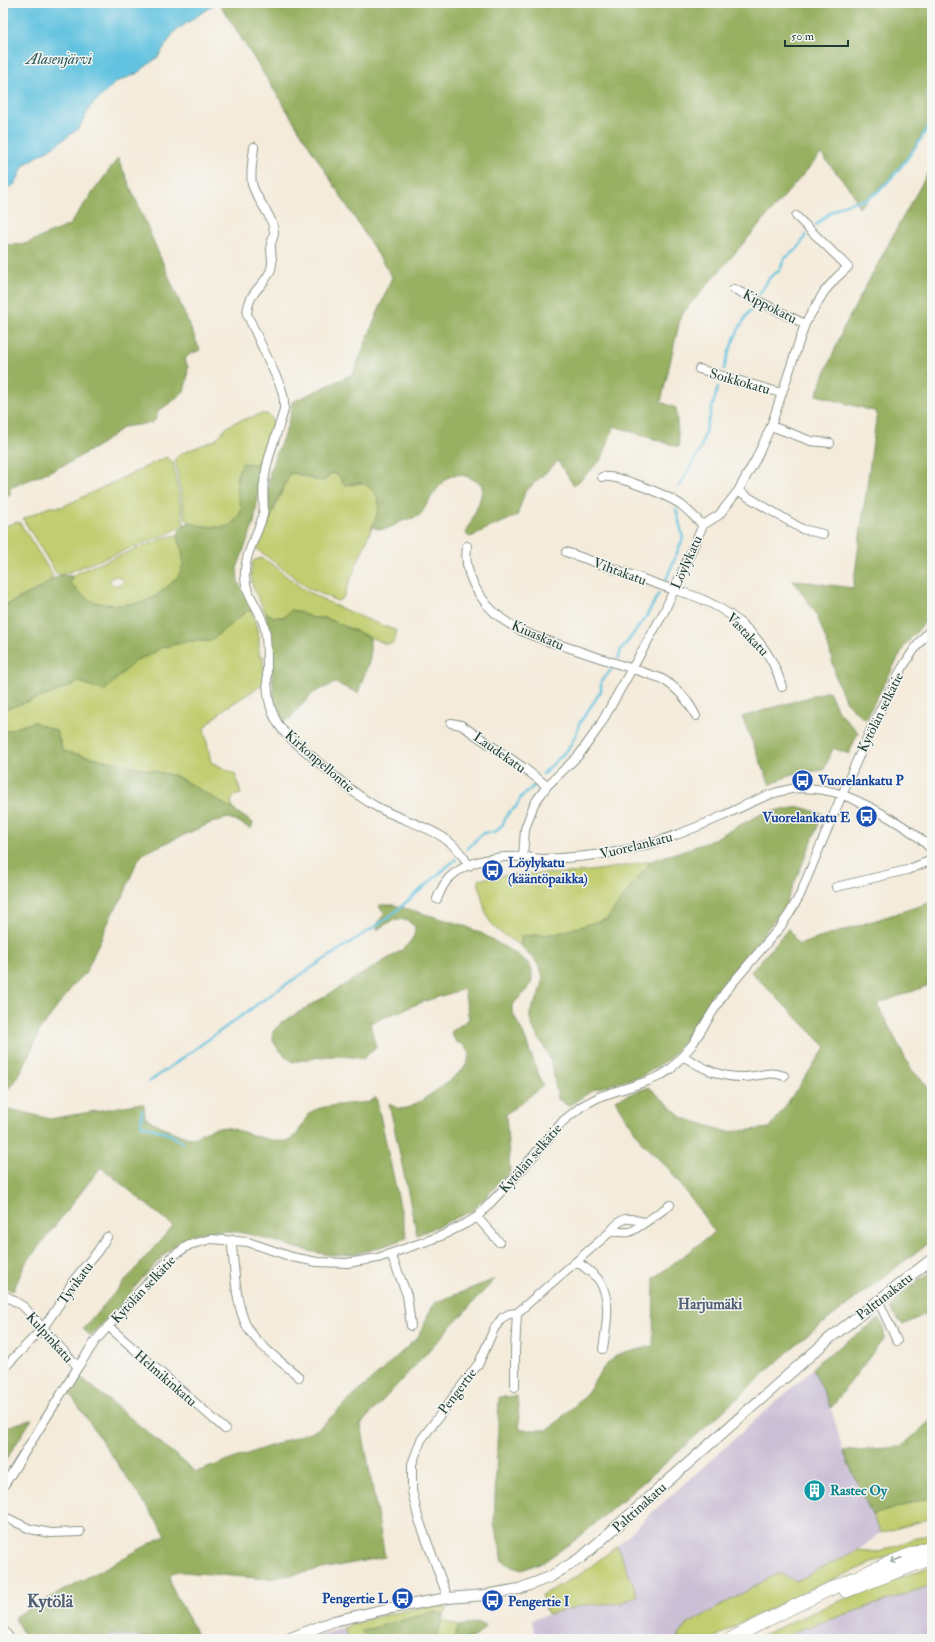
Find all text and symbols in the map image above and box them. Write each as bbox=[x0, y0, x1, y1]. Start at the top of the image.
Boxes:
scale bar bbox=[785, 22, 848, 48]
text: 50 m bbox=[791, 29, 815, 44]
water label: Alasenjärvi bbox=[24, 50, 92, 69]
street label: Kippokatu bbox=[739, 286, 800, 328]
street label: Soikkokatu bbox=[708, 365, 772, 398]
street label: Löylykatu bbox=[667, 533, 707, 592]
street label: Vihtakatu bbox=[591, 554, 649, 589]
street label: Vastakatu bbox=[723, 609, 772, 660]
street label: Kiuaskatu bbox=[509, 617, 567, 654]
street label: Kytölän selkätie bbox=[854, 669, 908, 755]
street label: Kirkonpellontie bbox=[281, 726, 358, 797]
street label: Laudekatu bbox=[470, 728, 529, 777]
bus stop icon: Vuorelankatu P bbox=[789, 767, 815, 793]
place label: Vuorelankatu P bbox=[817, 772, 905, 789]
bus stop icon: Vuorelankatu E bbox=[853, 804, 879, 830]
place label: Vuorelankatu E bbox=[761, 809, 850, 826]
street label: Vuorelankatu bbox=[598, 828, 674, 863]
place label: Löylykatu (kääntöpaikka) bbox=[508, 854, 588, 888]
bus stop icon: Löylykatu (kääntöpaikka) bbox=[480, 857, 506, 883]
street label: Kytölän selkätie bbox=[496, 1120, 566, 1197]
street label: Kytölän selkätie bbox=[108, 1252, 180, 1328]
street label: Tyvikatu bbox=[54, 1258, 98, 1309]
street label: Palttinakatu bbox=[853, 1269, 916, 1324]
district label: Harjumäki bbox=[678, 1295, 742, 1314]
street label: Kulpinkatu bbox=[22, 1308, 77, 1367]
street label: Helmikinkatu bbox=[131, 1347, 200, 1410]
street label: Pengertie bbox=[435, 1365, 480, 1418]
building icon: Rastec Oy bbox=[802, 1477, 828, 1503]
street label: Palttinakatu bbox=[609, 1479, 670, 1536]
place label: Rastec Oy bbox=[830, 1482, 888, 1500]
one-way arrow bbox=[890, 1557, 902, 1565]
bus stop icon: Pengertie L bbox=[390, 1585, 416, 1611]
bus stop icon: Pengertie I bbox=[480, 1588, 506, 1614]
district label: Kytölä bbox=[27, 1590, 74, 1613]
place label: Pengertie L bbox=[322, 1590, 389, 1608]
place label: Pengertie I bbox=[508, 1593, 570, 1611]

